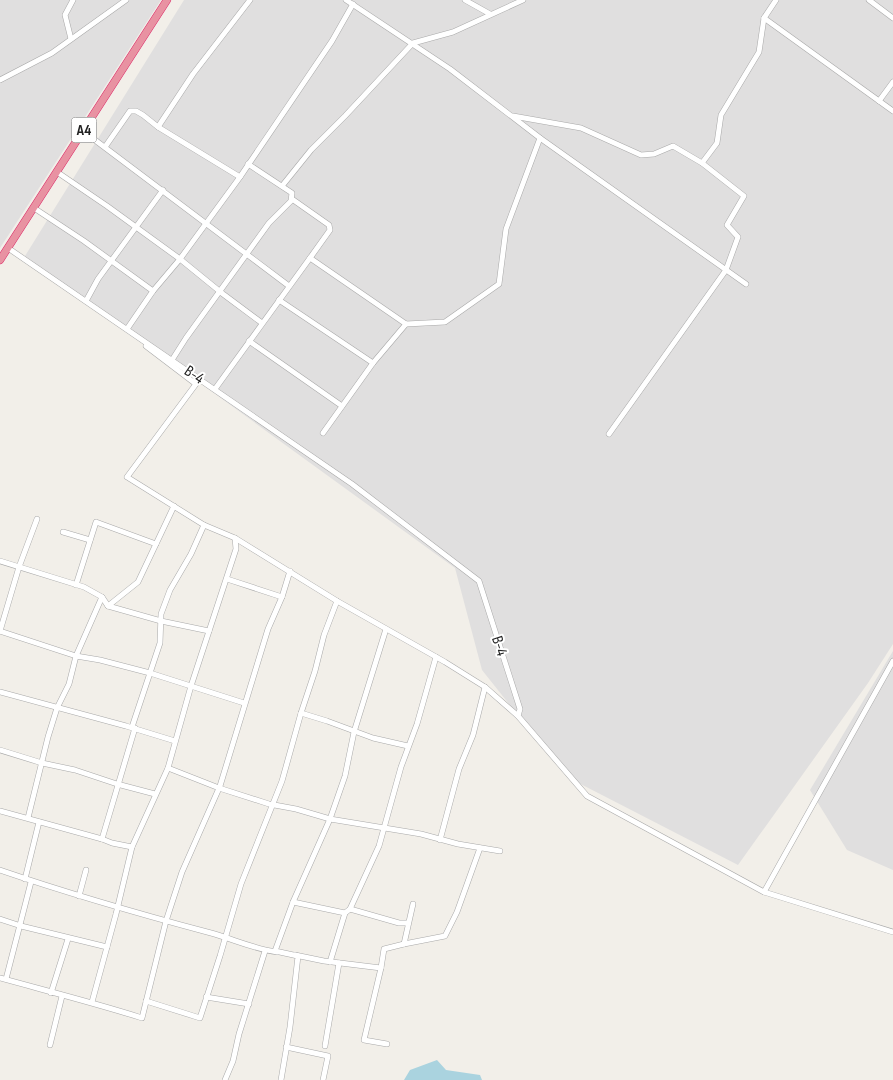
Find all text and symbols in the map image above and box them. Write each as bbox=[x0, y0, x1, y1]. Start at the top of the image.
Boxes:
road number: A4 bbox=[72, 118, 96, 142]
street label: B-4 bbox=[181, 362, 208, 389]
street label: B-4 bbox=[487, 634, 511, 659]

